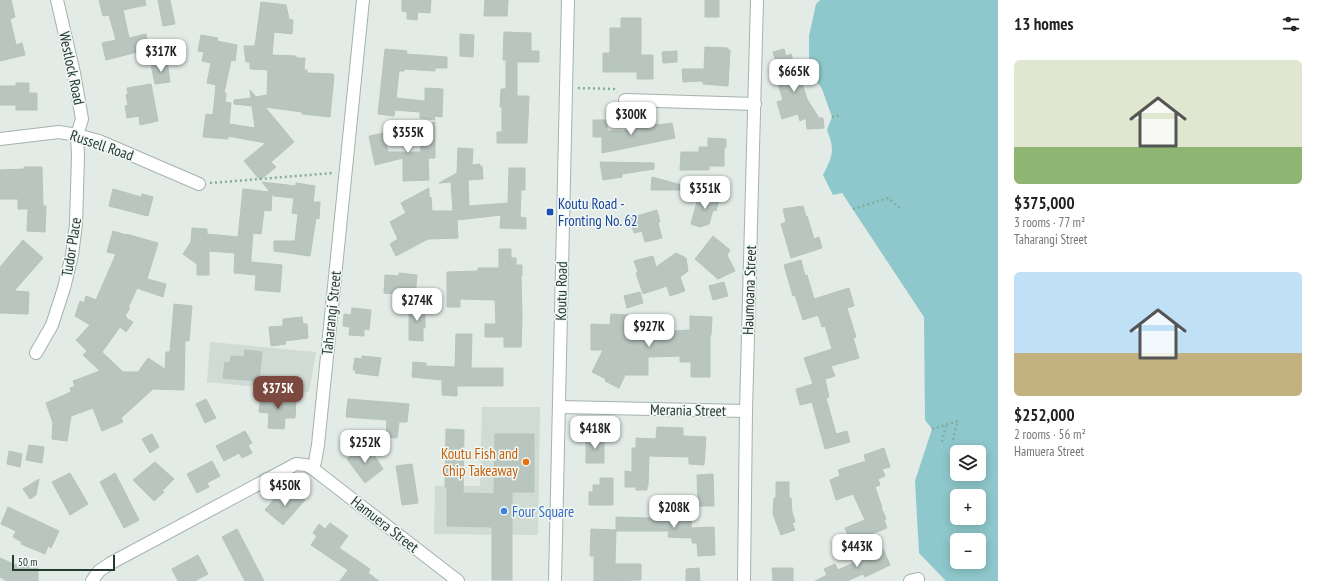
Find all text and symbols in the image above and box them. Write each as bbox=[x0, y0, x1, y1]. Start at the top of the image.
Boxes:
text: 13 homes bbox=[1014, 13, 1073, 35]
icon: filters bbox=[1280, 13, 1302, 35]
street label: Westlock Road bbox=[55, 30, 89, 106]
pin: $317K bbox=[133, 39, 189, 73]
text: $317K bbox=[145, 43, 177, 60]
pin: $665K bbox=[766, 59, 822, 93]
text: $665K bbox=[778, 63, 810, 80]
icon: home bbox=[1122, 86, 1194, 158]
pin: $300K bbox=[603, 102, 659, 136]
text: $300K bbox=[615, 106, 647, 123]
pin: $355K bbox=[380, 120, 436, 154]
text: $355K bbox=[392, 124, 424, 141]
street label: Russell Road bbox=[68, 125, 136, 165]
pin: $351K bbox=[677, 176, 733, 210]
text: $351K bbox=[689, 180, 721, 197]
text: $375,000 bbox=[1014, 192, 1075, 214]
place label: Koutu Road - Fronting No. 62 bbox=[558, 194, 638, 230]
marker: Koutu Road - Fronting No. 62 bbox=[545, 207, 555, 217]
text: 3 rooms · 77 m² bbox=[1014, 214, 1085, 231]
street label: Tudor Place bbox=[57, 216, 85, 278]
text: Taharangi Street bbox=[1014, 231, 1087, 248]
street label: Haumoana Street bbox=[738, 245, 760, 335]
street label: Koutu Road bbox=[551, 261, 571, 321]
street label: Taharangi Street bbox=[317, 270, 345, 356]
pin: $274K bbox=[389, 288, 445, 322]
text: $274K bbox=[401, 292, 433, 309]
icon: home bbox=[1122, 298, 1194, 370]
pin: $927K bbox=[621, 314, 677, 348]
text: $927K bbox=[633, 318, 665, 335]
pin: $375K bbox=[250, 376, 306, 410]
text: $375K bbox=[262, 380, 294, 397]
street label: Merania Street bbox=[650, 400, 726, 420]
text: $252,000 bbox=[1014, 404, 1075, 426]
pin: $418K bbox=[567, 416, 623, 450]
text: $418K bbox=[579, 420, 611, 437]
text: 2 rooms · 56 m² bbox=[1014, 426, 1086, 443]
pin: $252K bbox=[337, 430, 393, 464]
text: $252K bbox=[349, 434, 381, 451]
text: Hamuera Street bbox=[1014, 443, 1084, 460]
place label: Koutu Fish and Chip Takeaway bbox=[441, 444, 518, 480]
map controls bbox=[950, 445, 986, 569]
button: layers bbox=[950, 445, 986, 481]
marker: Koutu Fish and Chip Takeaway bbox=[521, 457, 531, 467]
pin: $450K bbox=[257, 473, 313, 507]
text: $450K bbox=[269, 477, 301, 494]
button: + bbox=[950, 489, 986, 525]
street label: Hamuera Street bbox=[347, 492, 423, 556]
pin: $208K bbox=[646, 495, 702, 529]
text: $208K bbox=[658, 499, 690, 516]
place label: Four Square bbox=[512, 502, 574, 521]
marker: Four Square bbox=[499, 506, 509, 516]
button: − bbox=[950, 533, 986, 569]
pin: $443K bbox=[829, 534, 885, 568]
text: $443K bbox=[841, 538, 873, 555]
scale bar bbox=[12, 553, 115, 572]
text: 50 m bbox=[18, 555, 37, 569]

